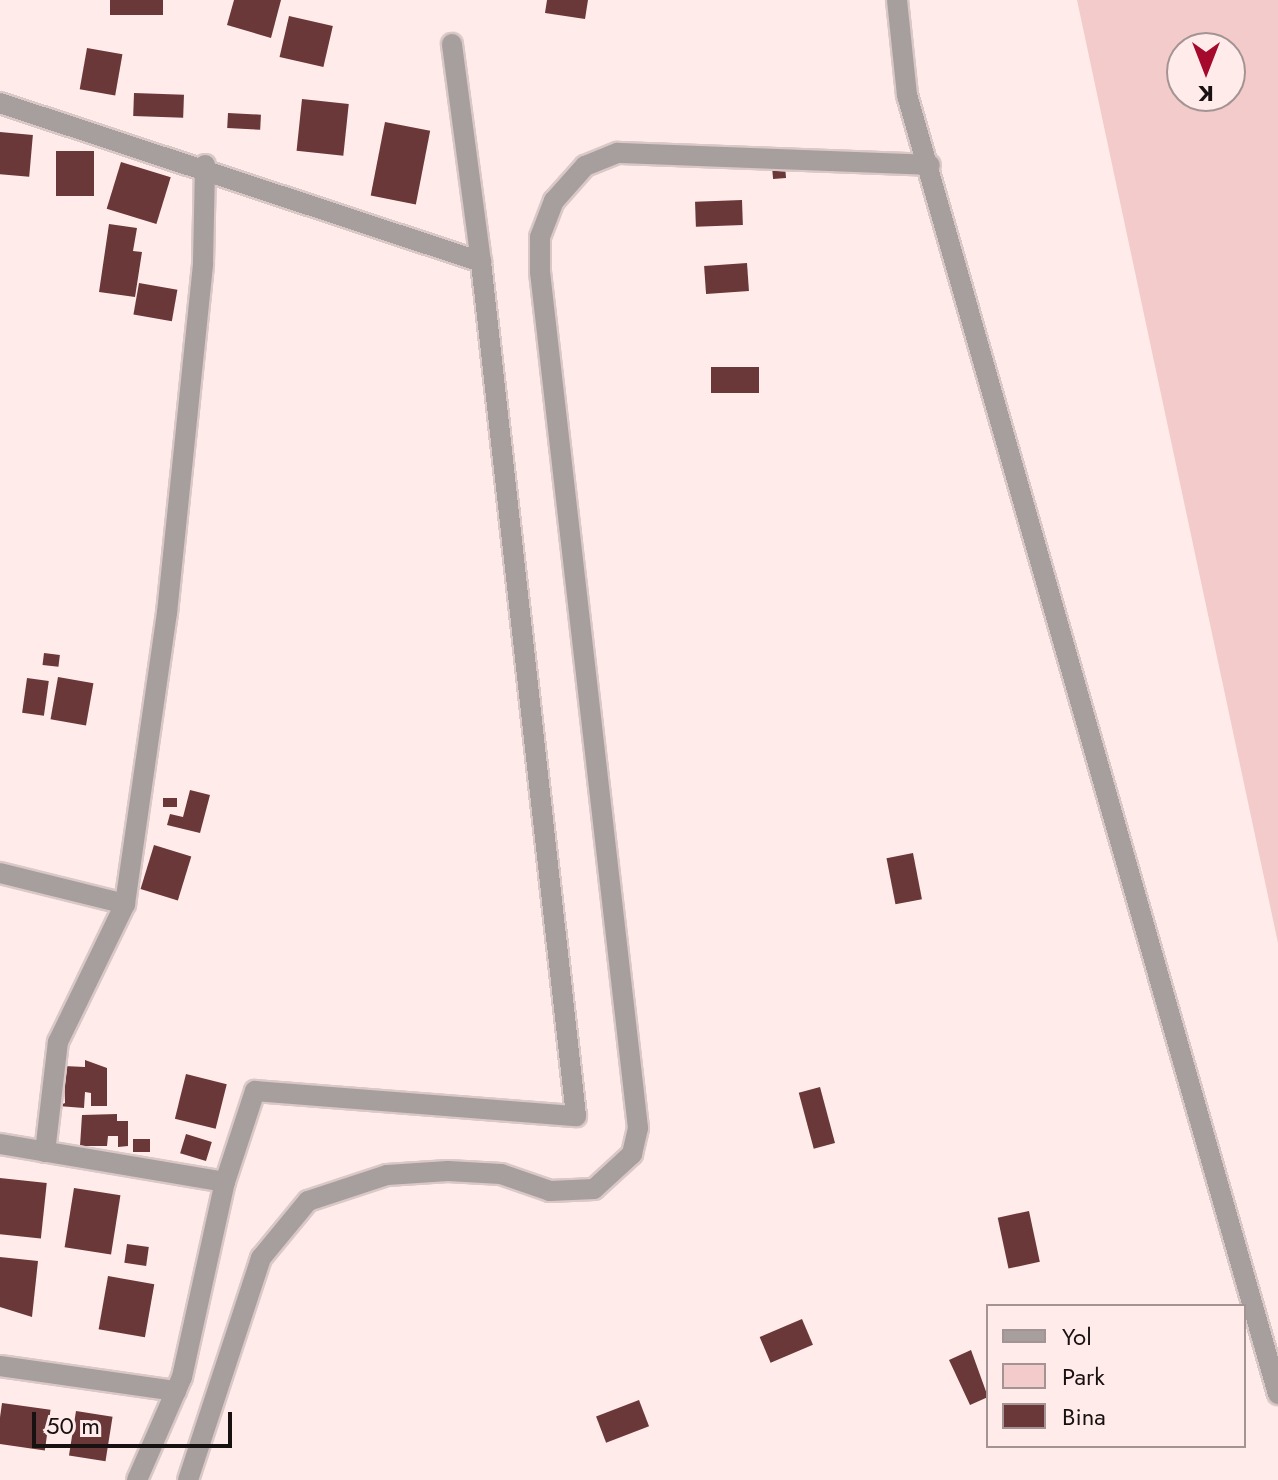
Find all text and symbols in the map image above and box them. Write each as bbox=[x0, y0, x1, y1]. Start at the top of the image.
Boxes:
north arrow bbox=[1166, 32, 1246, 112]
text: K bbox=[1198, 78, 1214, 110]
legend bbox=[986, 1304, 1246, 1448]
text: Yol bbox=[1062, 1319, 1092, 1354]
text: Park bbox=[1062, 1359, 1105, 1394]
scale bar bbox=[36, 1396, 236, 1446]
text: Bina bbox=[1062, 1399, 1106, 1434]
text: 50 m bbox=[46, 1408, 100, 1443]

